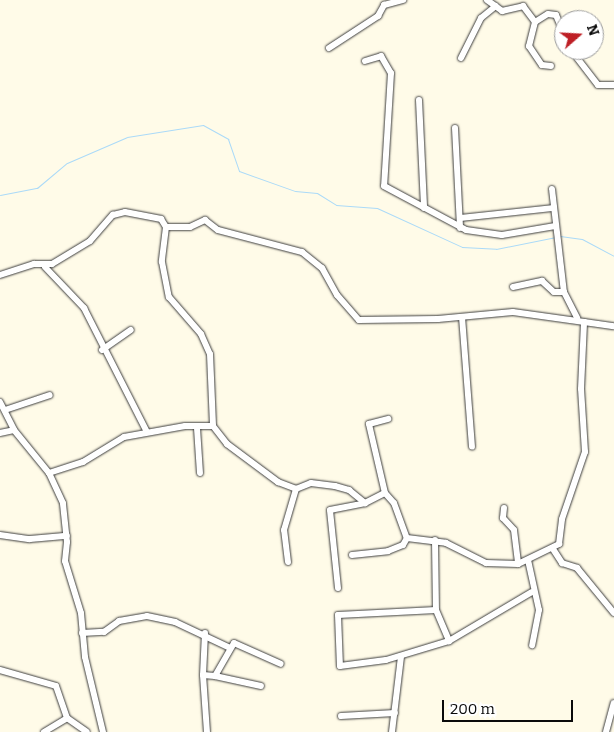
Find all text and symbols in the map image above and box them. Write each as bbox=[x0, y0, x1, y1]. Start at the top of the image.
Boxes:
north arrow bbox=[554, 10, 604, 60]
text: N bbox=[583, 22, 603, 38]
scale bar bbox=[444, 690, 575, 722]
text: 200 m bbox=[450, 700, 495, 718]

